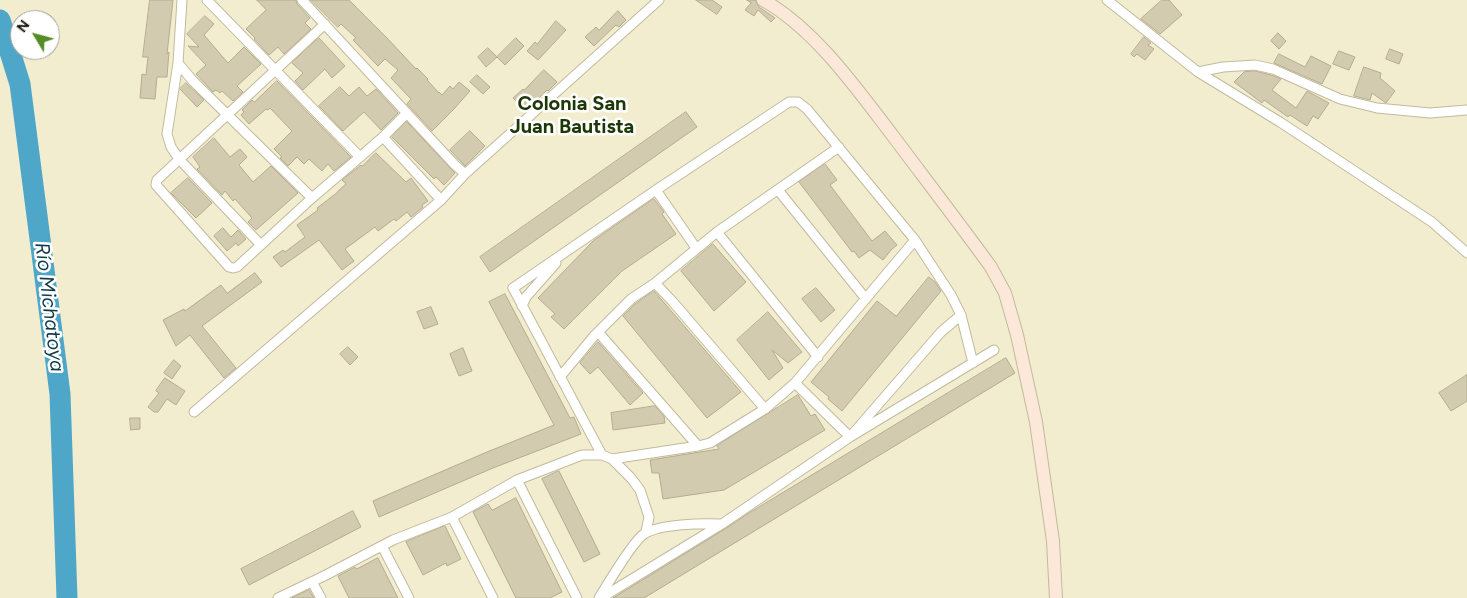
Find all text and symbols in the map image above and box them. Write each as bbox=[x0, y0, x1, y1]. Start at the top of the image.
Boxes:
north arrow bbox=[10, 10, 60, 60]
text: N bbox=[13, 17, 33, 36]
district label: Colonia San Juan Bautista bbox=[510, 92, 634, 139]
water label: Río Michatoya bbox=[29, 241, 69, 373]

